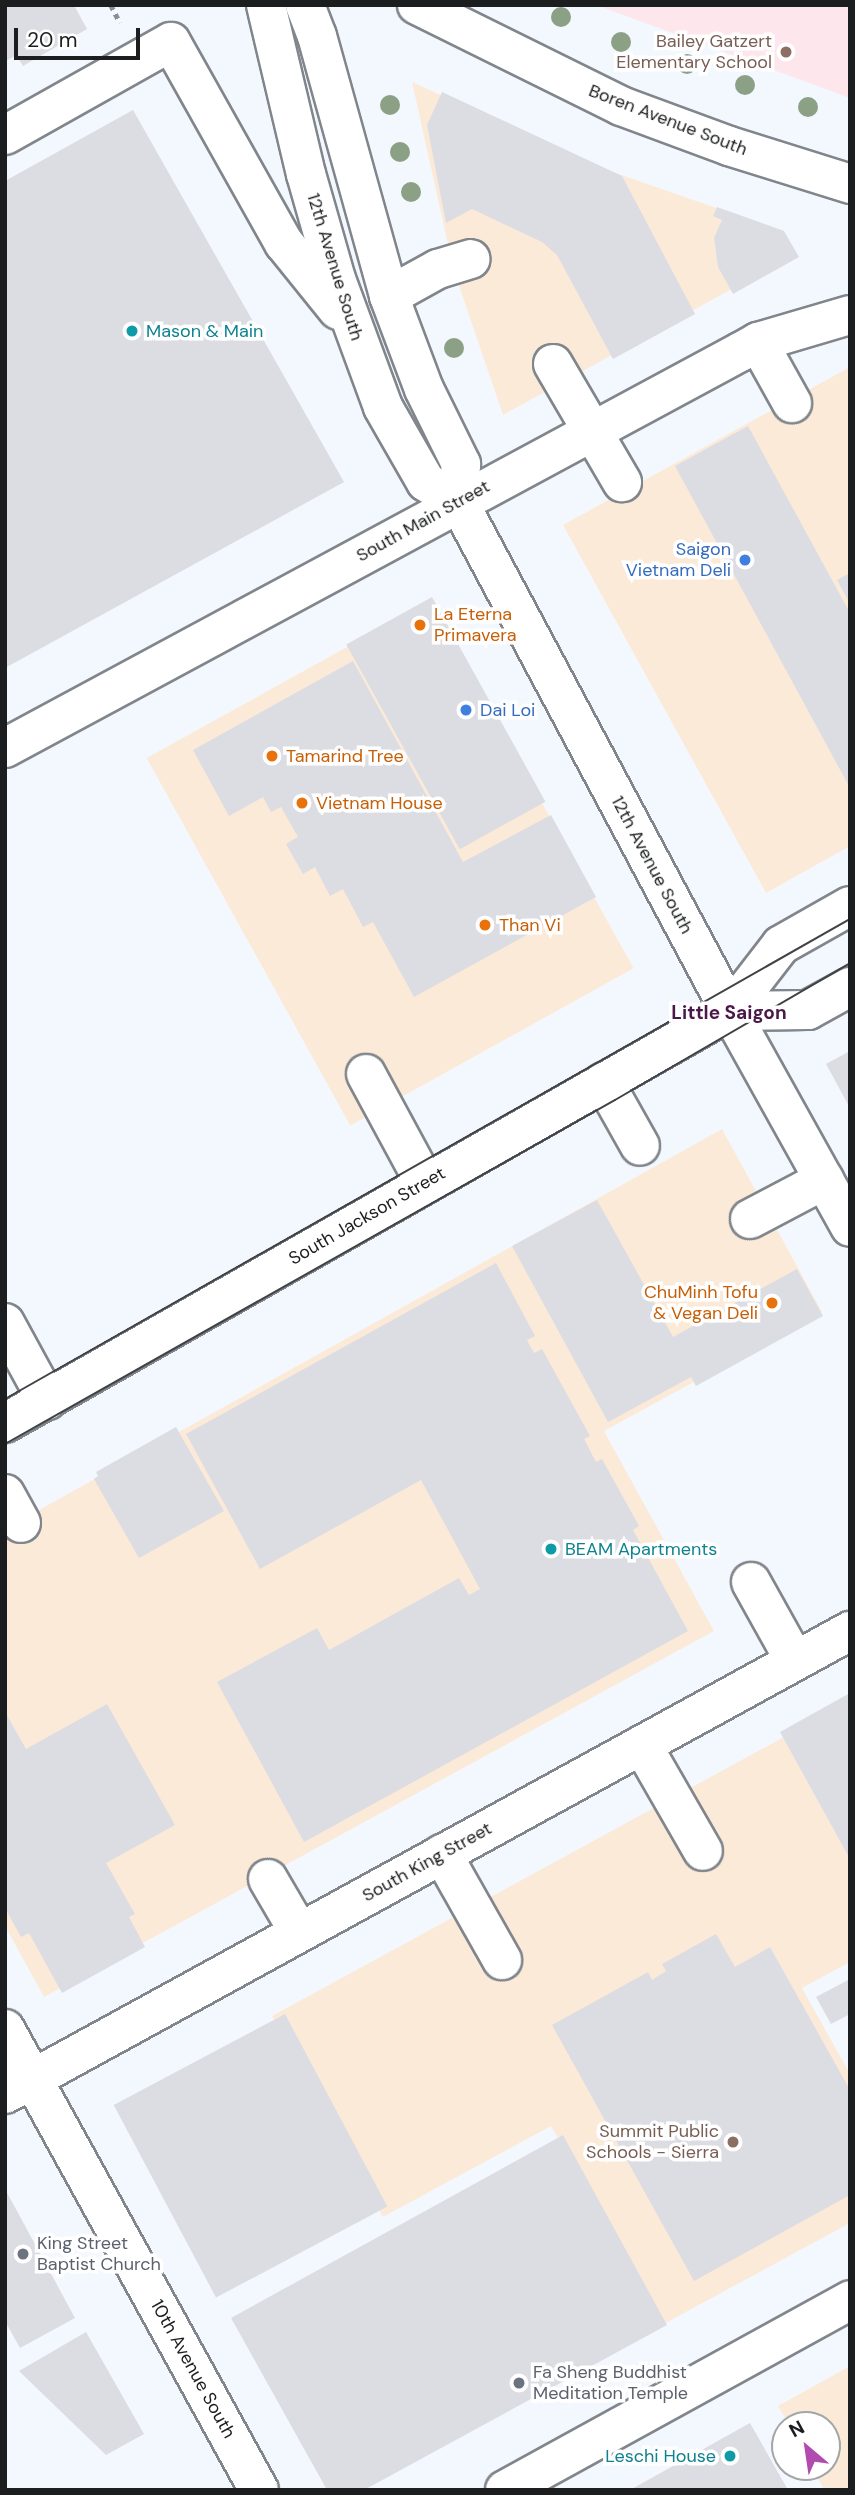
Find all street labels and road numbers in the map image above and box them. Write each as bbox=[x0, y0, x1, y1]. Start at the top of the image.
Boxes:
street label: Boren Avenue South bbox=[586, 80, 750, 160]
street label: 12th Avenue South bbox=[302, 191, 368, 343]
street label: South Main Street bbox=[353, 475, 493, 567]
street label: 12th Avenue South bbox=[607, 792, 697, 938]
street label: South Jackson Street bbox=[285, 1162, 449, 1270]
street label: South King Street bbox=[359, 1817, 495, 1907]
street label: 10th Avenue South bbox=[146, 2296, 240, 2442]

